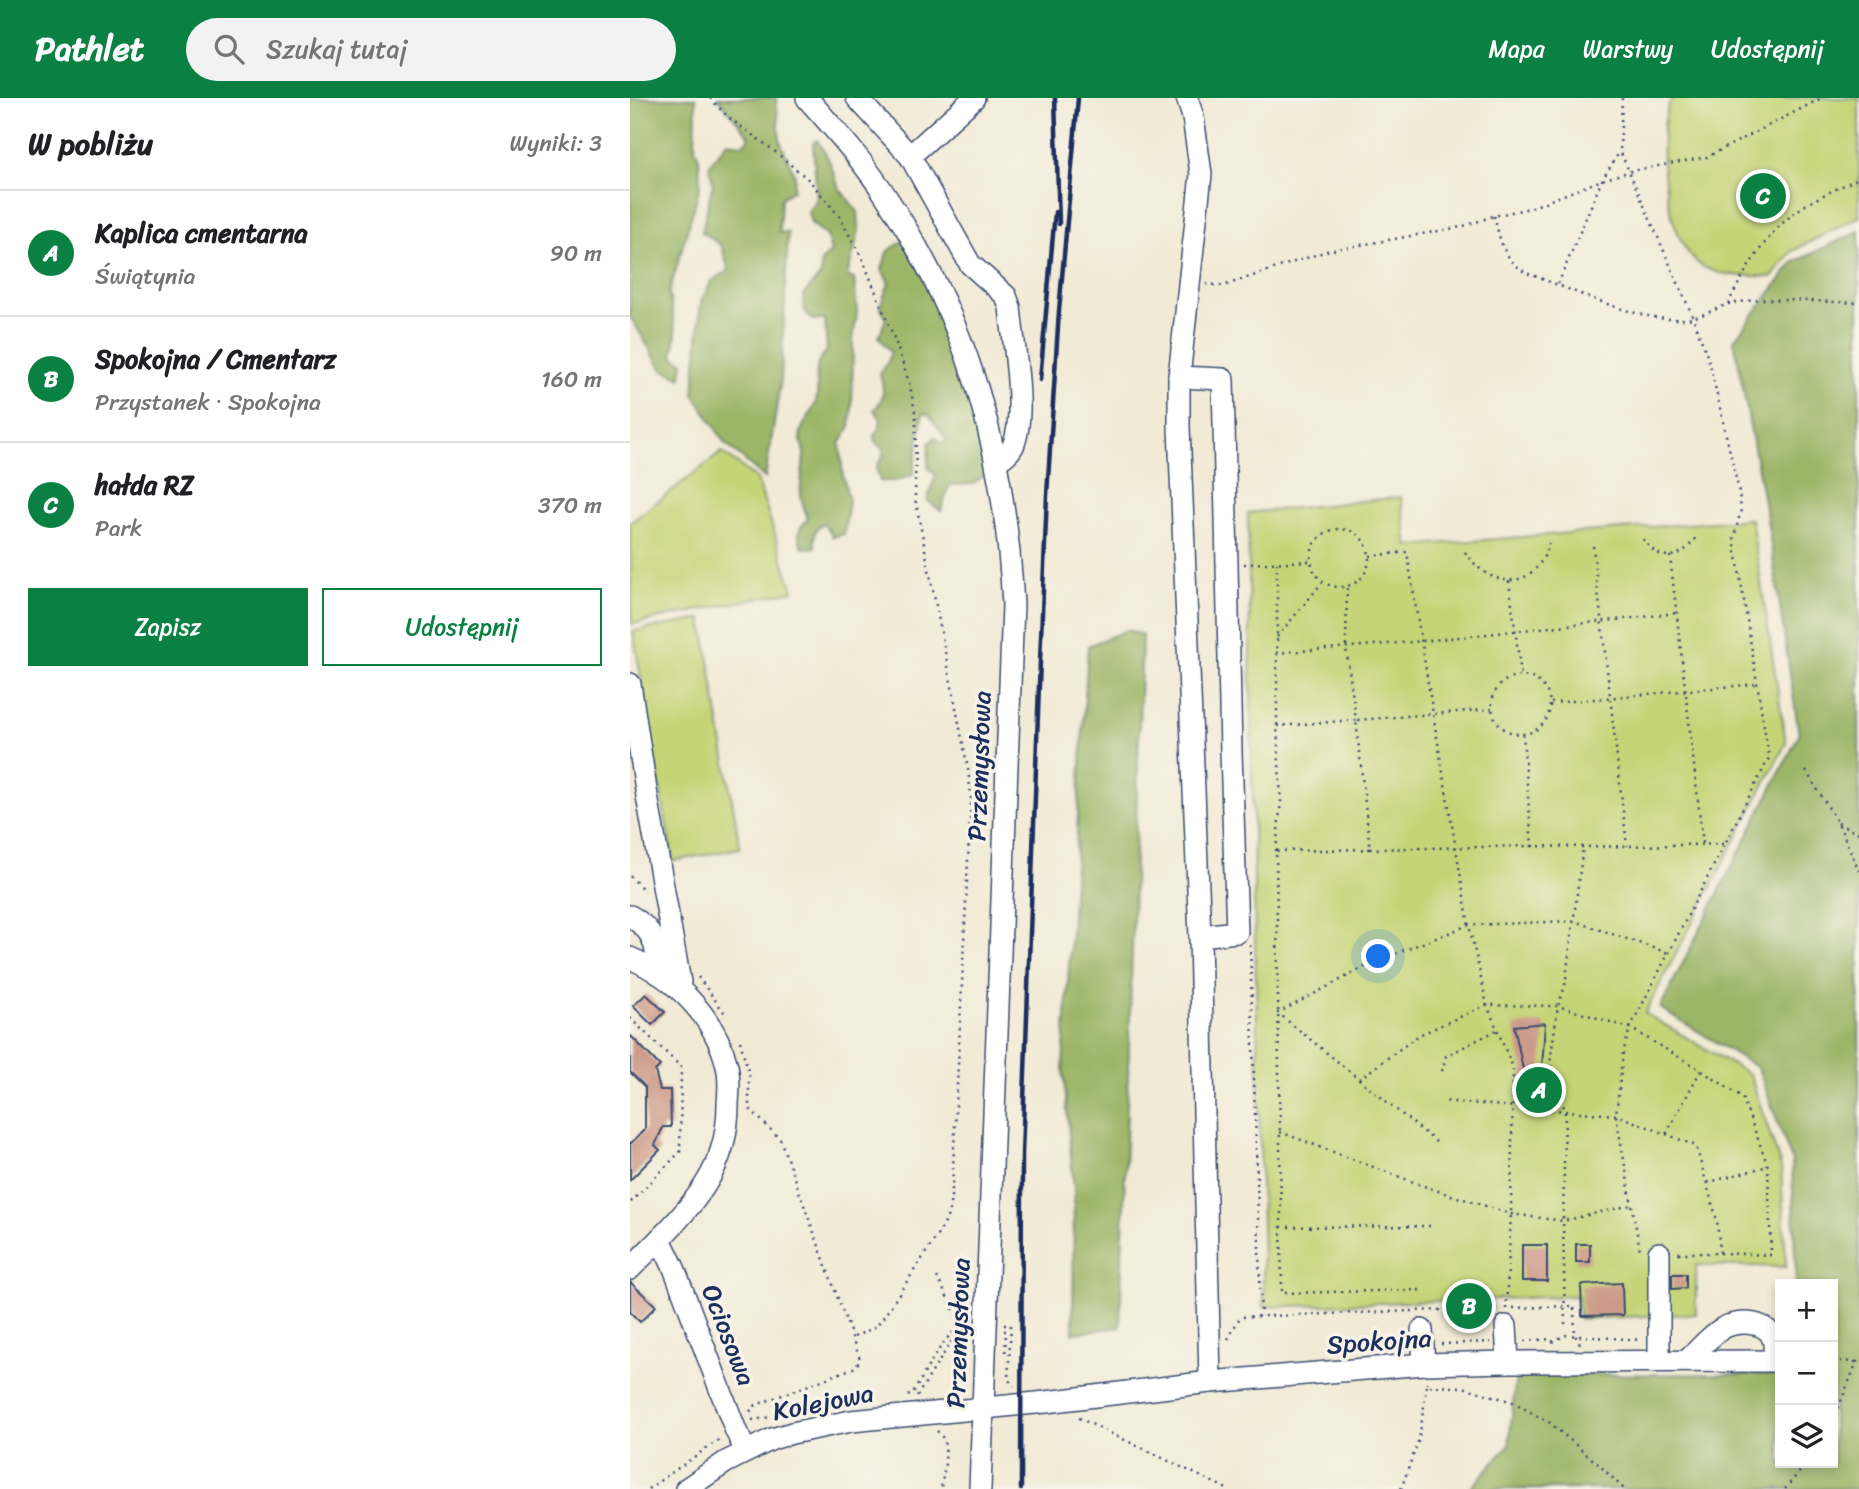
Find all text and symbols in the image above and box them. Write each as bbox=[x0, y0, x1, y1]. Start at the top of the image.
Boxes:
search box bbox=[186, 18, 676, 81]
text: Pathlet bbox=[35, 20, 144, 78]
text: Szukaj tutaj bbox=[266, 26, 407, 72]
text: Mapa bbox=[1488, 28, 1545, 70]
text: Warstwy bbox=[1583, 28, 1673, 70]
text: Udostępnij bbox=[1711, 28, 1824, 70]
icon: search bbox=[210, 30, 248, 68]
text: W pobliżu bbox=[28, 117, 153, 171]
text: Wyniki: 3 bbox=[509, 123, 602, 164]
pin: C bbox=[1740, 170, 1786, 222]
text: Kaplica cmentarna bbox=[95, 210, 308, 256]
text: A bbox=[43, 233, 59, 274]
text: 90 m bbox=[550, 233, 602, 274]
text: Świątynia bbox=[95, 256, 195, 297]
text: Spokojna / Cmentarz bbox=[95, 336, 336, 382]
text: B bbox=[44, 359, 58, 400]
text: 160 m bbox=[541, 359, 602, 400]
text: Przystanek · Spokojna bbox=[95, 382, 321, 423]
text: hałda RZ bbox=[95, 462, 194, 508]
text: C bbox=[44, 485, 58, 526]
text: 370 m bbox=[538, 485, 602, 526]
text: Park bbox=[95, 508, 142, 549]
button: Zapisz bbox=[28, 588, 308, 666]
button: Udostępnij bbox=[322, 588, 602, 666]
street label: Przemysłowa bbox=[953, 690, 1005, 842]
your location bbox=[1361, 939, 1395, 973]
pin: A bbox=[1516, 1064, 1562, 1116]
street label: Przemysłowa bbox=[932, 1257, 984, 1409]
street label: Ociosowa bbox=[689, 1277, 769, 1393]
map controls bbox=[1775, 1279, 1838, 1468]
button: + bbox=[1775, 1279, 1838, 1342]
pin: B bbox=[1446, 1280, 1492, 1332]
street label: Spokojna bbox=[1325, 1314, 1433, 1368]
button: − bbox=[1775, 1342, 1838, 1405]
street label: Kolejowa bbox=[768, 1370, 878, 1434]
button: layers bbox=[1775, 1405, 1838, 1468]

